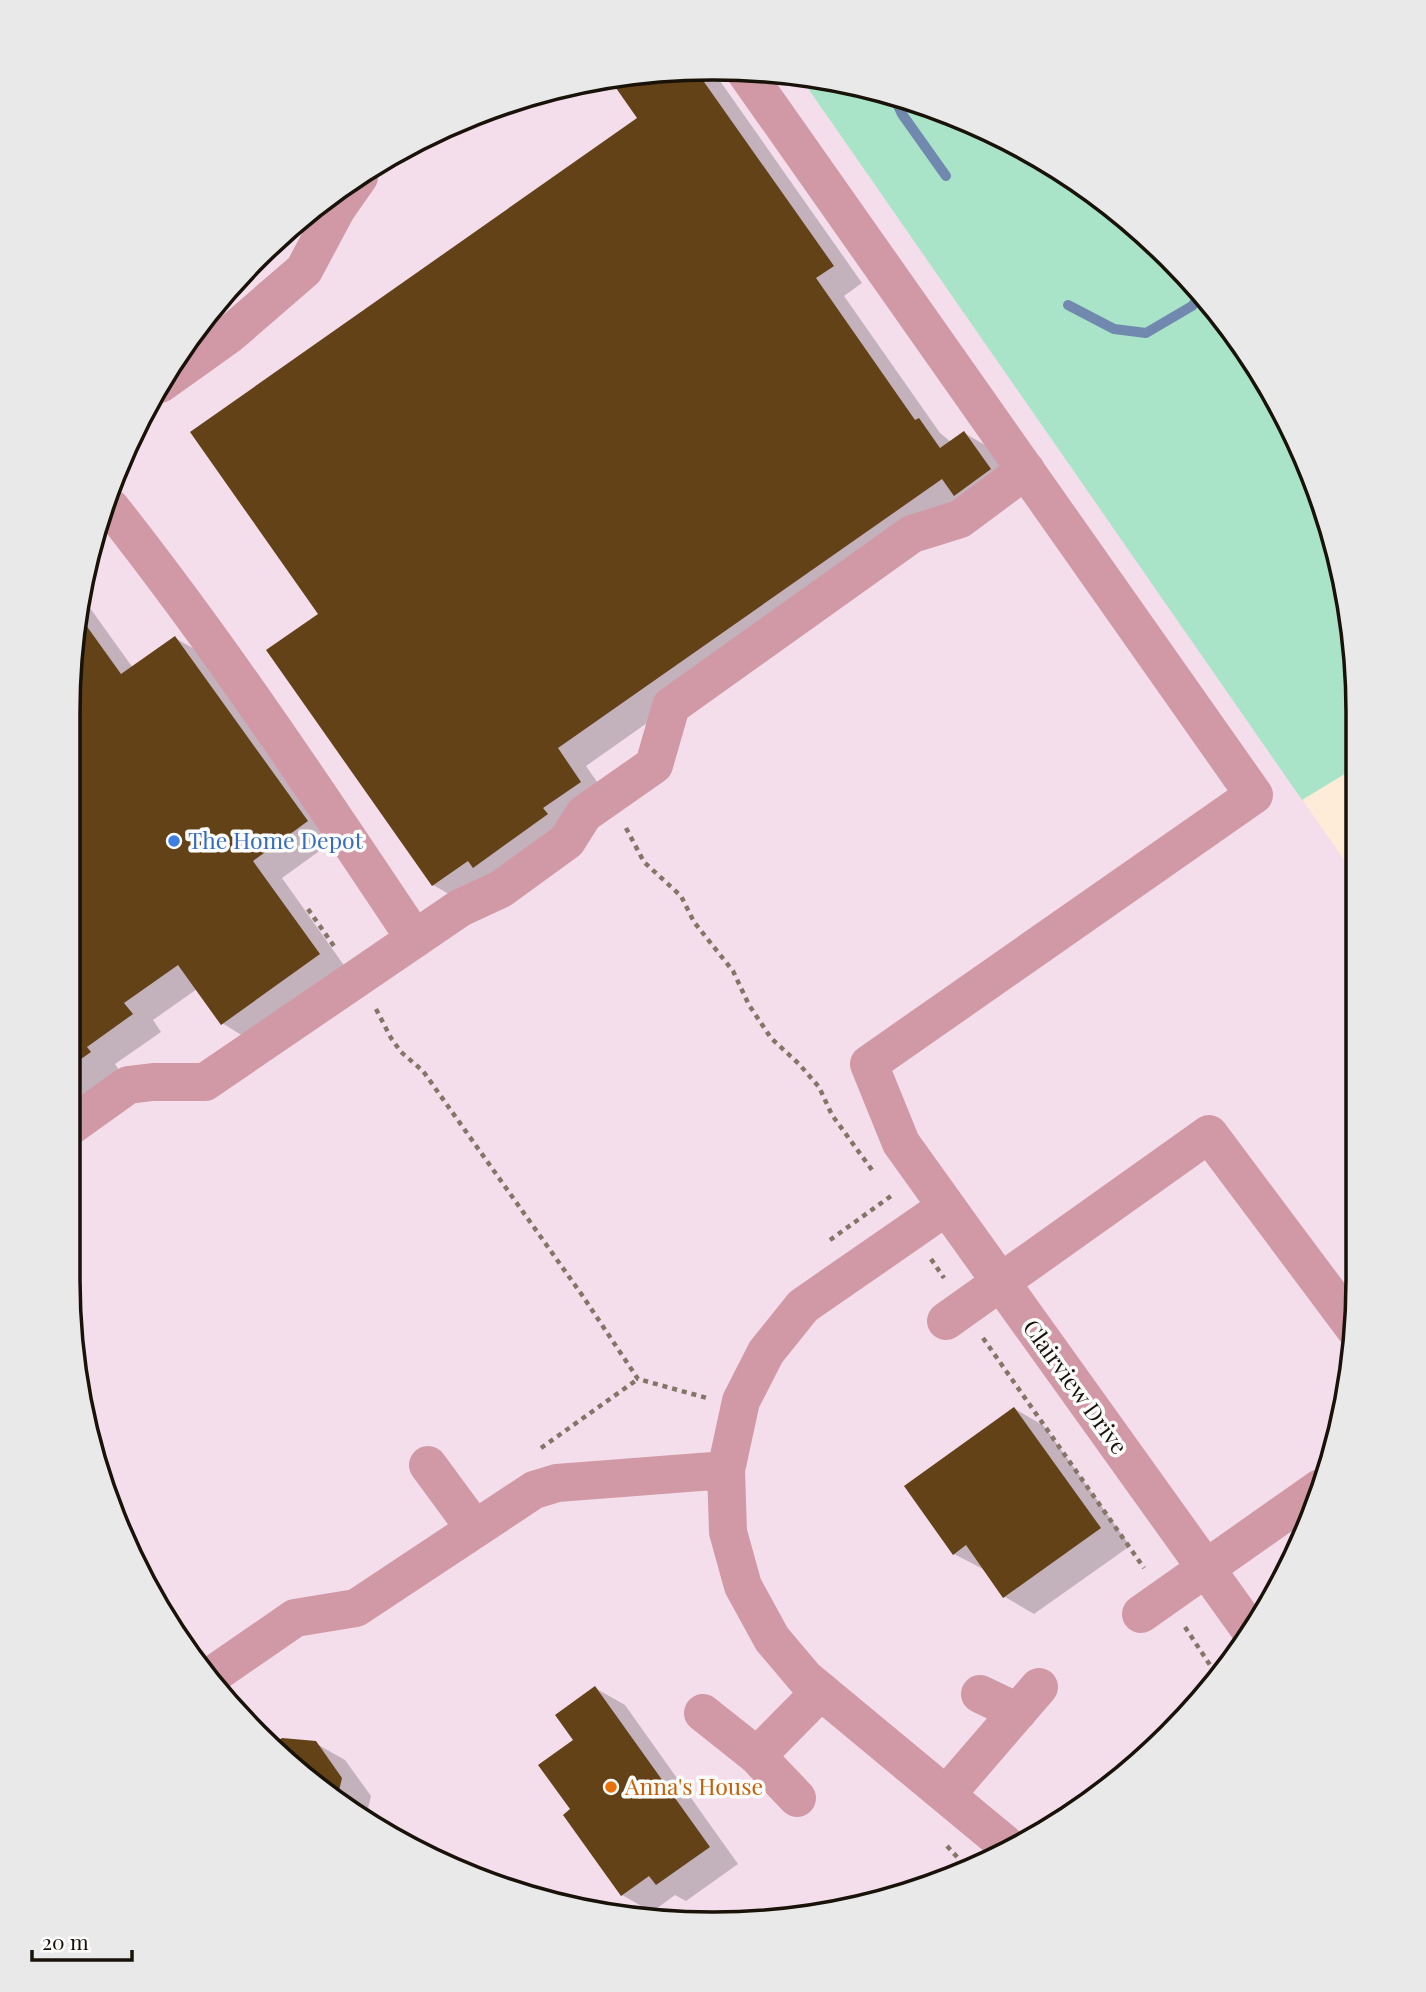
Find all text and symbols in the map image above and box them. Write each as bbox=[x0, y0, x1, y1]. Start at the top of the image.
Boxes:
place label: The Home Depot bbox=[188, 824, 364, 855]
marker: The Home Depot bbox=[166, 833, 182, 849]
street label: Clairview Drive bbox=[1017, 1312, 1136, 1460]
place label: Anna's House bbox=[624, 1770, 763, 1801]
marker: Anna's House bbox=[603, 1779, 619, 1795]
scale bar bbox=[32, 1918, 131, 1962]
text: 20 m bbox=[42, 1927, 89, 1955]

